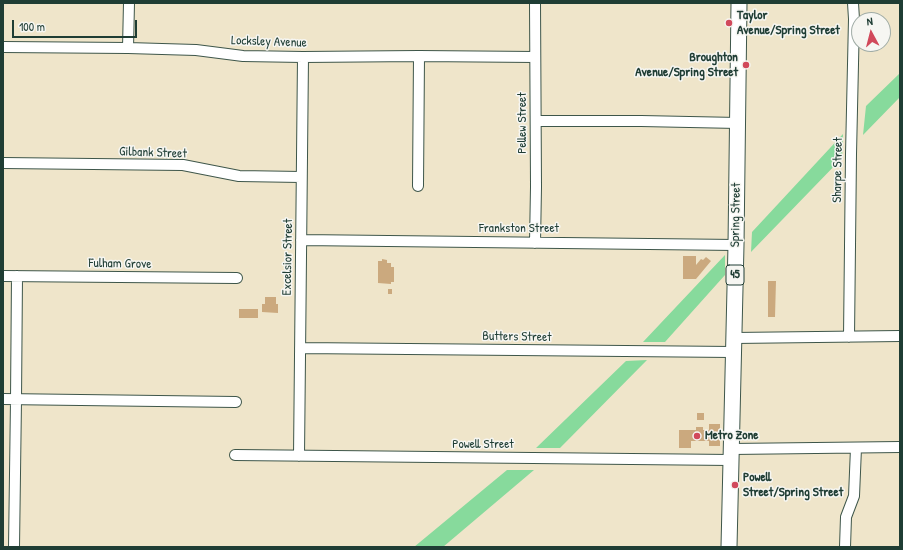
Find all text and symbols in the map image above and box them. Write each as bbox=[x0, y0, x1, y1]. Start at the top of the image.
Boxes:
place label: Taylor Avenue/Spring Street bbox=[737, 8, 840, 39]
scale bar bbox=[14, 12, 139, 38]
north arrow bbox=[851, 12, 891, 52]
text: N bbox=[866, 14, 873, 28]
text: 100 m bbox=[19, 18, 45, 35]
marker: Taylor Avenue/Spring Street bbox=[724, 18, 734, 28]
street label: Locksley Avenue bbox=[231, 33, 307, 51]
place label: Broughton Avenue/Spring Street bbox=[635, 50, 738, 81]
marker: Broughton Avenue/Spring Street bbox=[741, 60, 751, 70]
street label: Pellew Street bbox=[515, 92, 531, 154]
street label: Sharpe Street bbox=[830, 137, 846, 203]
street label: Gilbank Street bbox=[119, 144, 187, 162]
street label: Spring Street bbox=[728, 183, 744, 247]
street label: Excelsior Street bbox=[280, 219, 296, 295]
street label: Frankston Street bbox=[479, 221, 559, 237]
street label: Fulham Grove bbox=[88, 256, 152, 272]
road number: 45 bbox=[726, 265, 744, 285]
street label: Butters Street bbox=[482, 329, 552, 345]
place label: Metro Zone bbox=[705, 428, 758, 444]
marker: Metro Zone bbox=[692, 431, 702, 441]
street label: Powell Street bbox=[452, 437, 514, 453]
place label: Powell Street/Spring Street bbox=[743, 470, 843, 501]
marker: Powell Street/Spring Street bbox=[730, 480, 740, 490]

